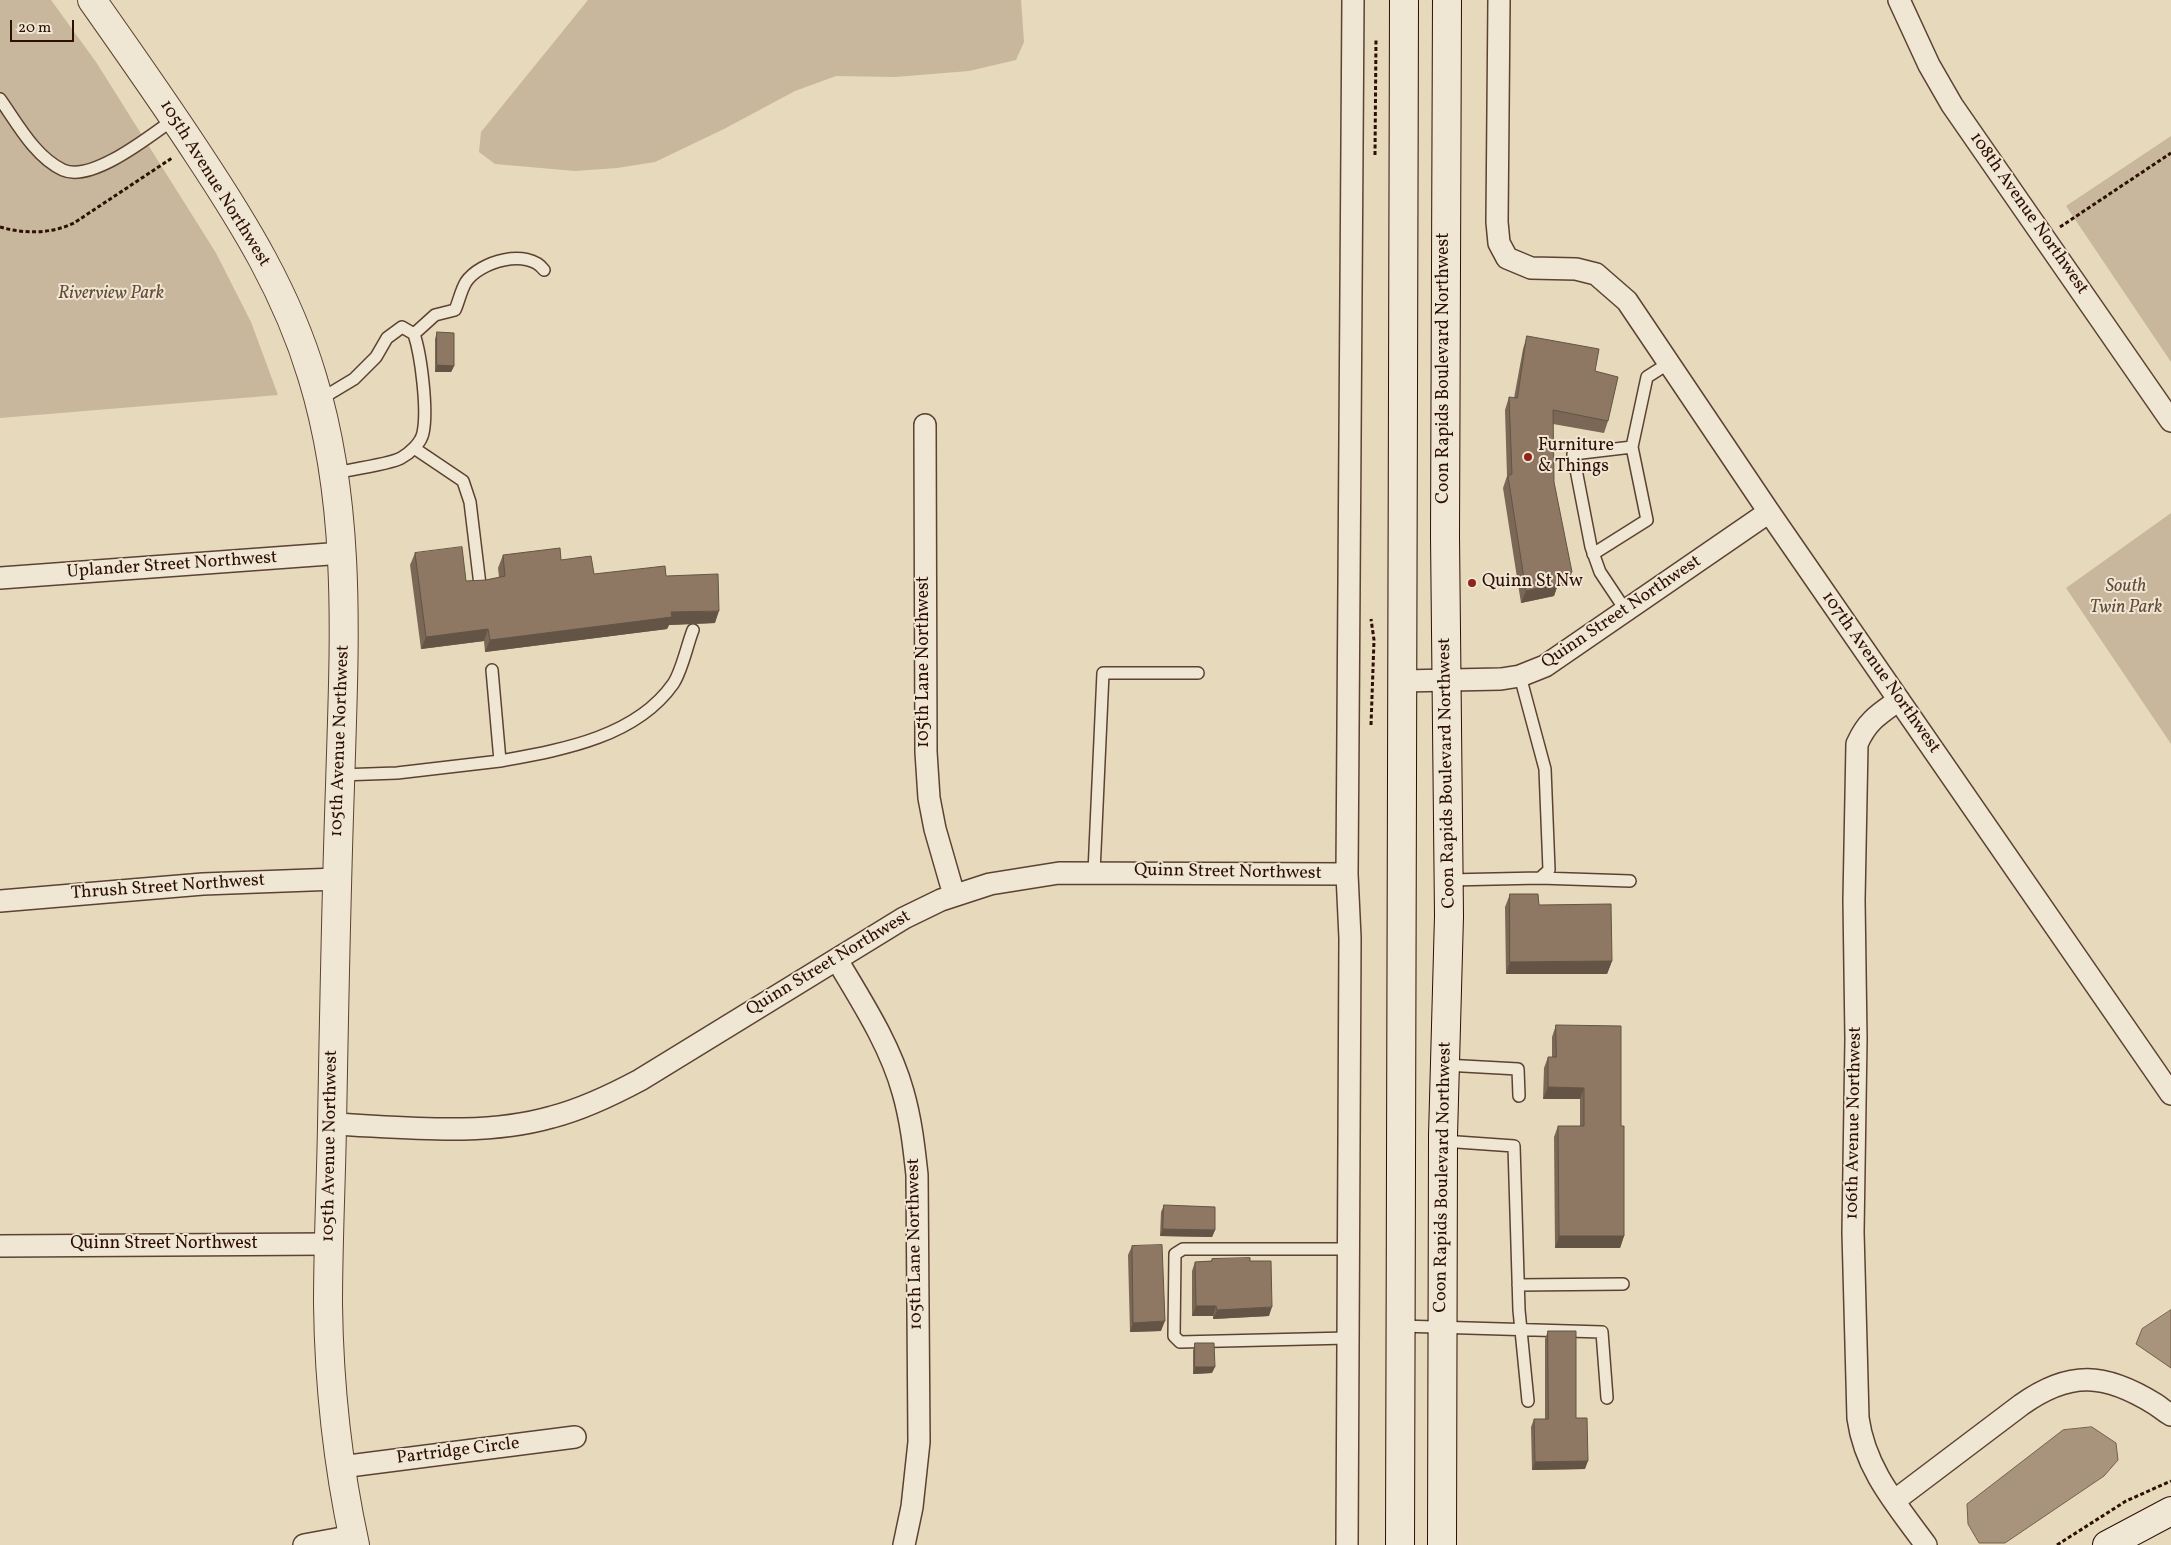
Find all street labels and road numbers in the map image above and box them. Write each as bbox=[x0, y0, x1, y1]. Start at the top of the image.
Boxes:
street label: 105th Avenue Northwest bbox=[154, 97, 274, 271]
street label: 108th Avenue Northwest bbox=[1964, 129, 2092, 299]
street label: Coon Rapids Boulevard Northwest bbox=[1434, 232, 1456, 504]
street label: Uplander Street Northwest bbox=[66, 548, 278, 584]
street label: Quinn Street Northwest bbox=[1538, 552, 1706, 674]
street label: 105th Lane Northwest bbox=[914, 576, 936, 748]
street label: 107th Avenue Northwest bbox=[1816, 588, 1944, 758]
street label: Coon Rapids Boulevard Northwest bbox=[1435, 637, 1461, 909]
street label: 105th Avenue Northwest bbox=[327, 644, 355, 838]
street label: Quinn Street Northwest bbox=[1134, 861, 1322, 885]
street label: Thrush Street Northwest bbox=[70, 870, 266, 906]
street label: Quinn Street Northwest bbox=[743, 906, 915, 1022]
street label: 106th Avenue Northwest bbox=[1843, 1026, 1867, 1220]
street label: Coon Rapids Boulevard Northwest bbox=[1431, 1041, 1457, 1313]
street label: 105th Avenue Northwest bbox=[319, 1050, 343, 1242]
street label: 105th Lane Northwest bbox=[904, 1158, 928, 1330]
street label: Quinn Street Northwest bbox=[70, 1234, 258, 1256]
street label: Partridge Circle bbox=[395, 1434, 521, 1470]

